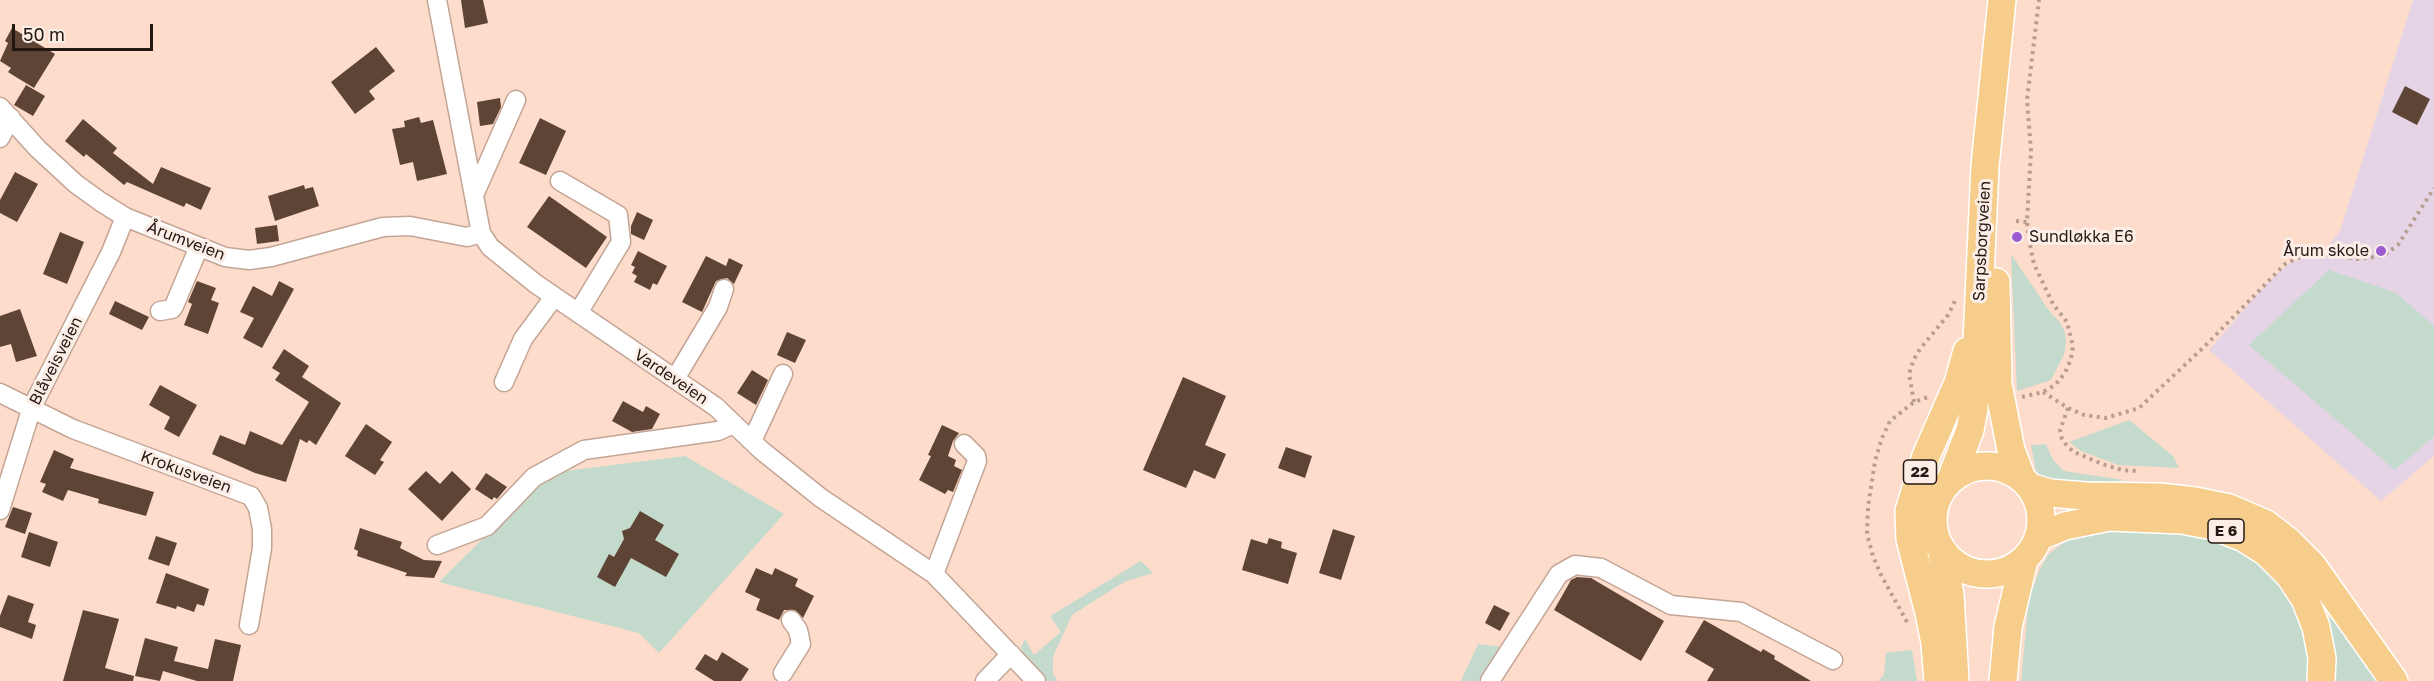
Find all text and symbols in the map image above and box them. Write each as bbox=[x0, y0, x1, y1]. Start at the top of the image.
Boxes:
scale bar bbox=[15, 12, 156, 50]
text: 50 m bbox=[23, 23, 65, 45]
street label: Sarpsborgveien bbox=[1969, 180, 1995, 302]
street label: Årumveien bbox=[144, 217, 228, 265]
place label: Sundløkka E6 bbox=[2029, 227, 2134, 247]
marker: Sundløkka E6 bbox=[2010, 230, 2024, 244]
place label: Årum skole bbox=[2283, 241, 2369, 261]
marker: Årum skole bbox=[2374, 244, 2388, 258]
street label: Blåveisveien bbox=[26, 314, 86, 408]
street label: Vardeveien bbox=[630, 345, 712, 409]
street label: Krokusveien bbox=[138, 447, 234, 497]
road number: 22 bbox=[1904, 460, 1936, 484]
road number: E 6 bbox=[2208, 519, 2244, 543]

